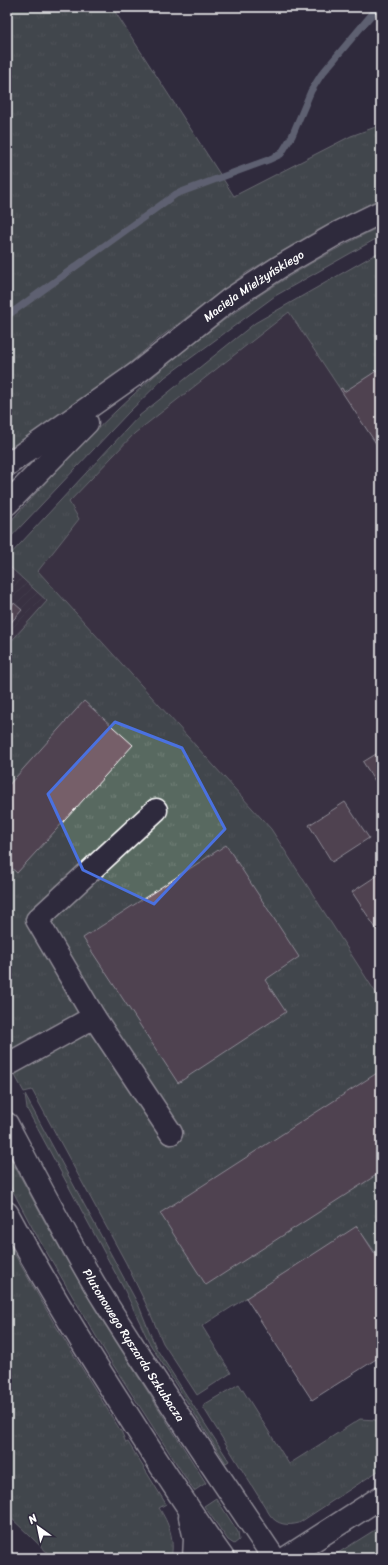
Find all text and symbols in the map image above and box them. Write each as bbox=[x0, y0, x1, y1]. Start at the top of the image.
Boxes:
street label: Macieja Mielżyńskiego bbox=[198, 244, 308, 328]
street label: Plutonowego Ryszarda Szkubacza bbox=[76, 1264, 191, 1426]
north arrow bbox=[18, 1507, 58, 1547]
text: N bbox=[24, 1509, 42, 1530]

